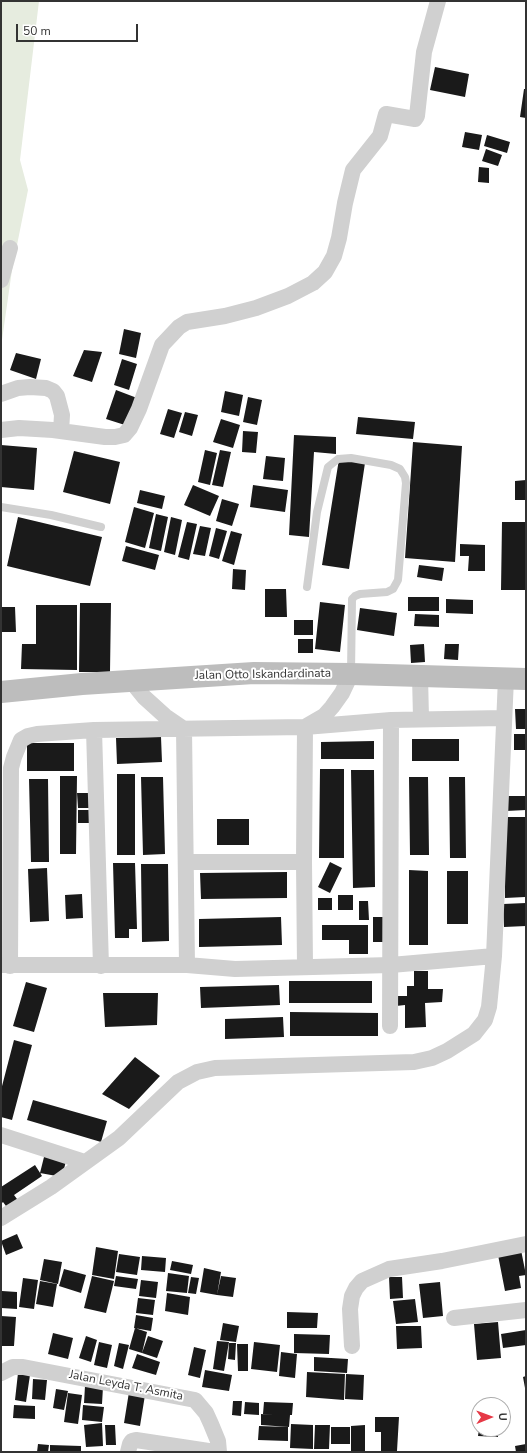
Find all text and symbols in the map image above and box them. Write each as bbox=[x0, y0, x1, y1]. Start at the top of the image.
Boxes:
scale bar bbox=[18, 16, 140, 42]
text: 50 m bbox=[23, 23, 51, 39]
street label: Jalan Otto Iskandardinata bbox=[195, 667, 331, 683]
street label: Jalan Leyda T. Asmita bbox=[68, 1368, 184, 1404]
north arrow bbox=[471, 1397, 511, 1437]
text: U bbox=[495, 1413, 510, 1421]

